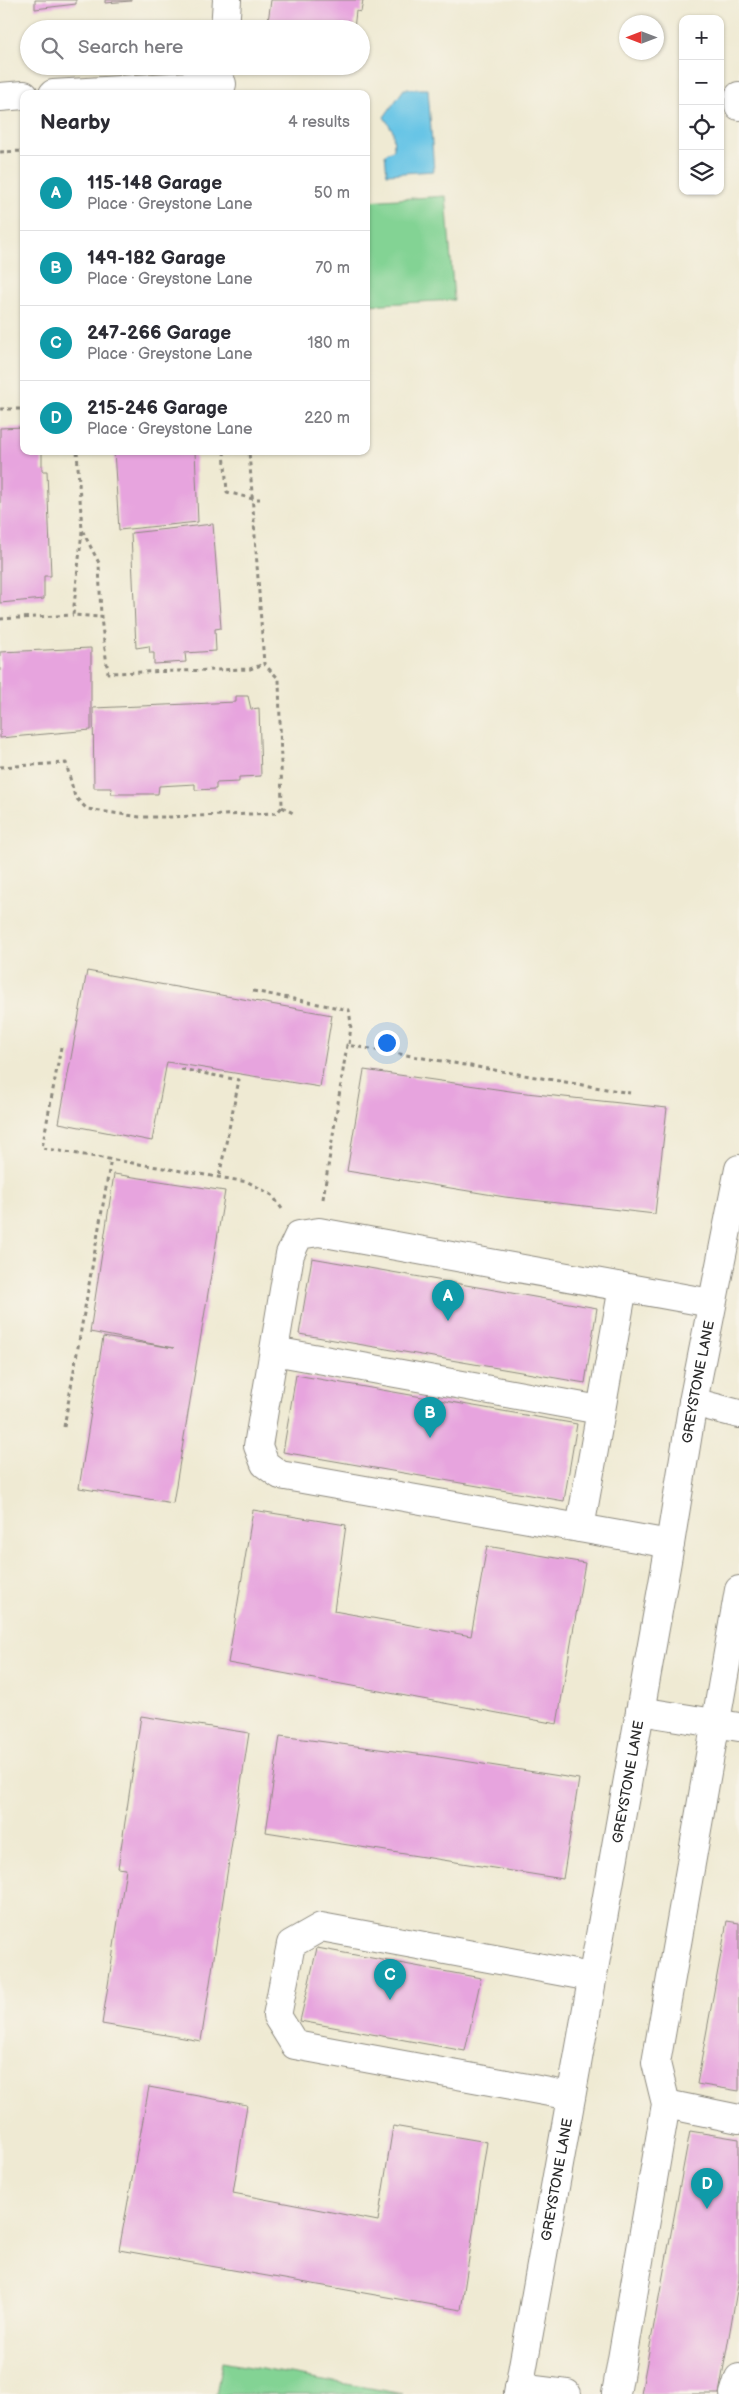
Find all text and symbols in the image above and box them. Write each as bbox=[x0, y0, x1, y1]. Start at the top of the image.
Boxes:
north arrow bbox=[619, 15, 664, 60]
map controls bbox=[679, 15, 724, 195]
button: + bbox=[679, 15, 724, 60]
search box bbox=[20, 20, 370, 75]
icon: search bbox=[38, 34, 66, 62]
text: Search here bbox=[78, 36, 183, 59]
button: − bbox=[679, 60, 724, 105]
button: locate bbox=[679, 105, 724, 150]
text: Nearby bbox=[40, 110, 110, 135]
text: 4 results bbox=[288, 113, 350, 132]
button: layers bbox=[679, 150, 724, 195]
text: 115-148 Garage bbox=[87, 172, 222, 195]
text: A bbox=[51, 184, 61, 203]
text: 50 m bbox=[314, 184, 350, 203]
text: Place · Greystone Lane bbox=[87, 195, 252, 214]
text: 149-182 Garage bbox=[87, 247, 226, 270]
text: B bbox=[50, 259, 62, 278]
text: 70 m bbox=[315, 259, 350, 278]
text: Place · Greystone Lane bbox=[87, 270, 252, 289]
text: 247-266 Garage bbox=[87, 322, 231, 345]
text: C bbox=[50, 334, 62, 353]
text: 180 m bbox=[308, 334, 350, 353]
text: Place · Greystone Lane bbox=[87, 345, 252, 364]
text: 215-246 Garage bbox=[87, 397, 228, 420]
text: D bbox=[50, 409, 62, 428]
text: 220 m bbox=[304, 409, 350, 428]
text: Place · Greystone Lane bbox=[87, 420, 252, 439]
your location bbox=[374, 1030, 400, 1056]
pin: A bbox=[432, 1280, 464, 1321]
street label: GREYSTONE LANE bbox=[678, 1319, 717, 1444]
pin: B bbox=[414, 1397, 446, 1438]
street label: GREYSTONE LANE bbox=[608, 1719, 647, 1844]
pin: C bbox=[374, 1959, 406, 2000]
street label: GREYSTONE LANE bbox=[537, 2117, 576, 2242]
pin: D bbox=[691, 2168, 723, 2209]

